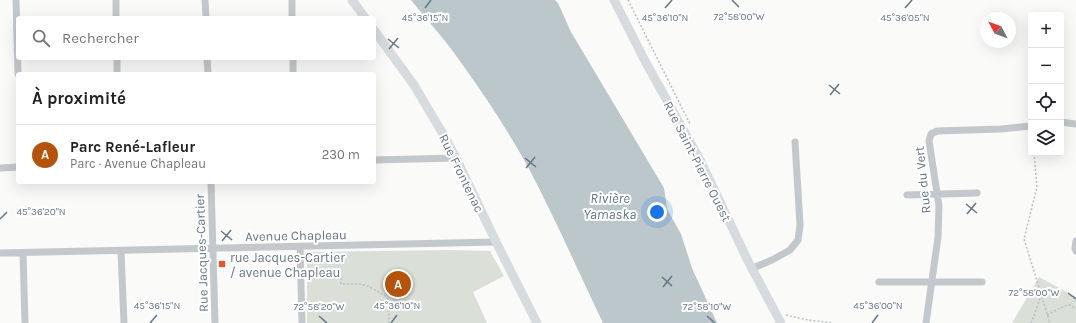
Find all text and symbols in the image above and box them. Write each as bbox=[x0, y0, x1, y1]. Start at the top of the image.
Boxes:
text: 72°58'00"W bbox=[714, 11, 765, 23]
text: 45°36'15"N bbox=[402, 12, 448, 24]
text: 45°36'10"N bbox=[642, 12, 688, 24]
text: 45°36'05"N bbox=[880, 12, 930, 24]
north arrow bbox=[980, 12, 1016, 48]
map controls bbox=[1028, 12, 1064, 156]
button: + bbox=[1028, 12, 1064, 48]
search box bbox=[16, 16, 376, 60]
icon: search bbox=[30, 27, 52, 49]
text: Rechercher bbox=[62, 29, 139, 47]
button: − bbox=[1028, 48, 1064, 84]
button: locate bbox=[1028, 84, 1064, 120]
text: À proximité bbox=[32, 88, 126, 108]
street label: Rue Saint-Pierre Ouest bbox=[661, 98, 735, 224]
button: layers bbox=[1028, 120, 1064, 156]
street label: Rue Frontenac bbox=[436, 132, 487, 215]
text: Parc René-Lafleur bbox=[70, 138, 195, 156]
street label: Rue du Vert bbox=[912, 146, 933, 214]
text: A bbox=[41, 147, 49, 162]
text: 230 m bbox=[322, 147, 360, 162]
text: Parc · Avenue Chapleau bbox=[70, 156, 206, 171]
water label: Rivière Yamaska bbox=[584, 190, 636, 223]
street label: Rue Jacques-Cartier bbox=[192, 193, 212, 312]
your location bbox=[647, 202, 667, 222]
text: 45°36'20"N bbox=[16, 206, 66, 218]
street label: Avenue Chapleau bbox=[245, 227, 347, 244]
place label: rue Jacques-Cartier / avenue Chapleau bbox=[230, 250, 345, 280]
marker: rue Jacques-Cartier / avenue Chapleau bbox=[217, 259, 227, 269]
pin: A bbox=[385, 269, 411, 299]
text: 72°58'00"W bbox=[1009, 287, 1060, 299]
text: 45°36'15"N bbox=[134, 300, 180, 312]
text: 45°36'10"N bbox=[374, 300, 420, 312]
text: 45°36'00"N bbox=[853, 300, 903, 312]
text: 72°58'20"W bbox=[294, 301, 344, 313]
text: 72°58'10"W bbox=[683, 301, 731, 313]

